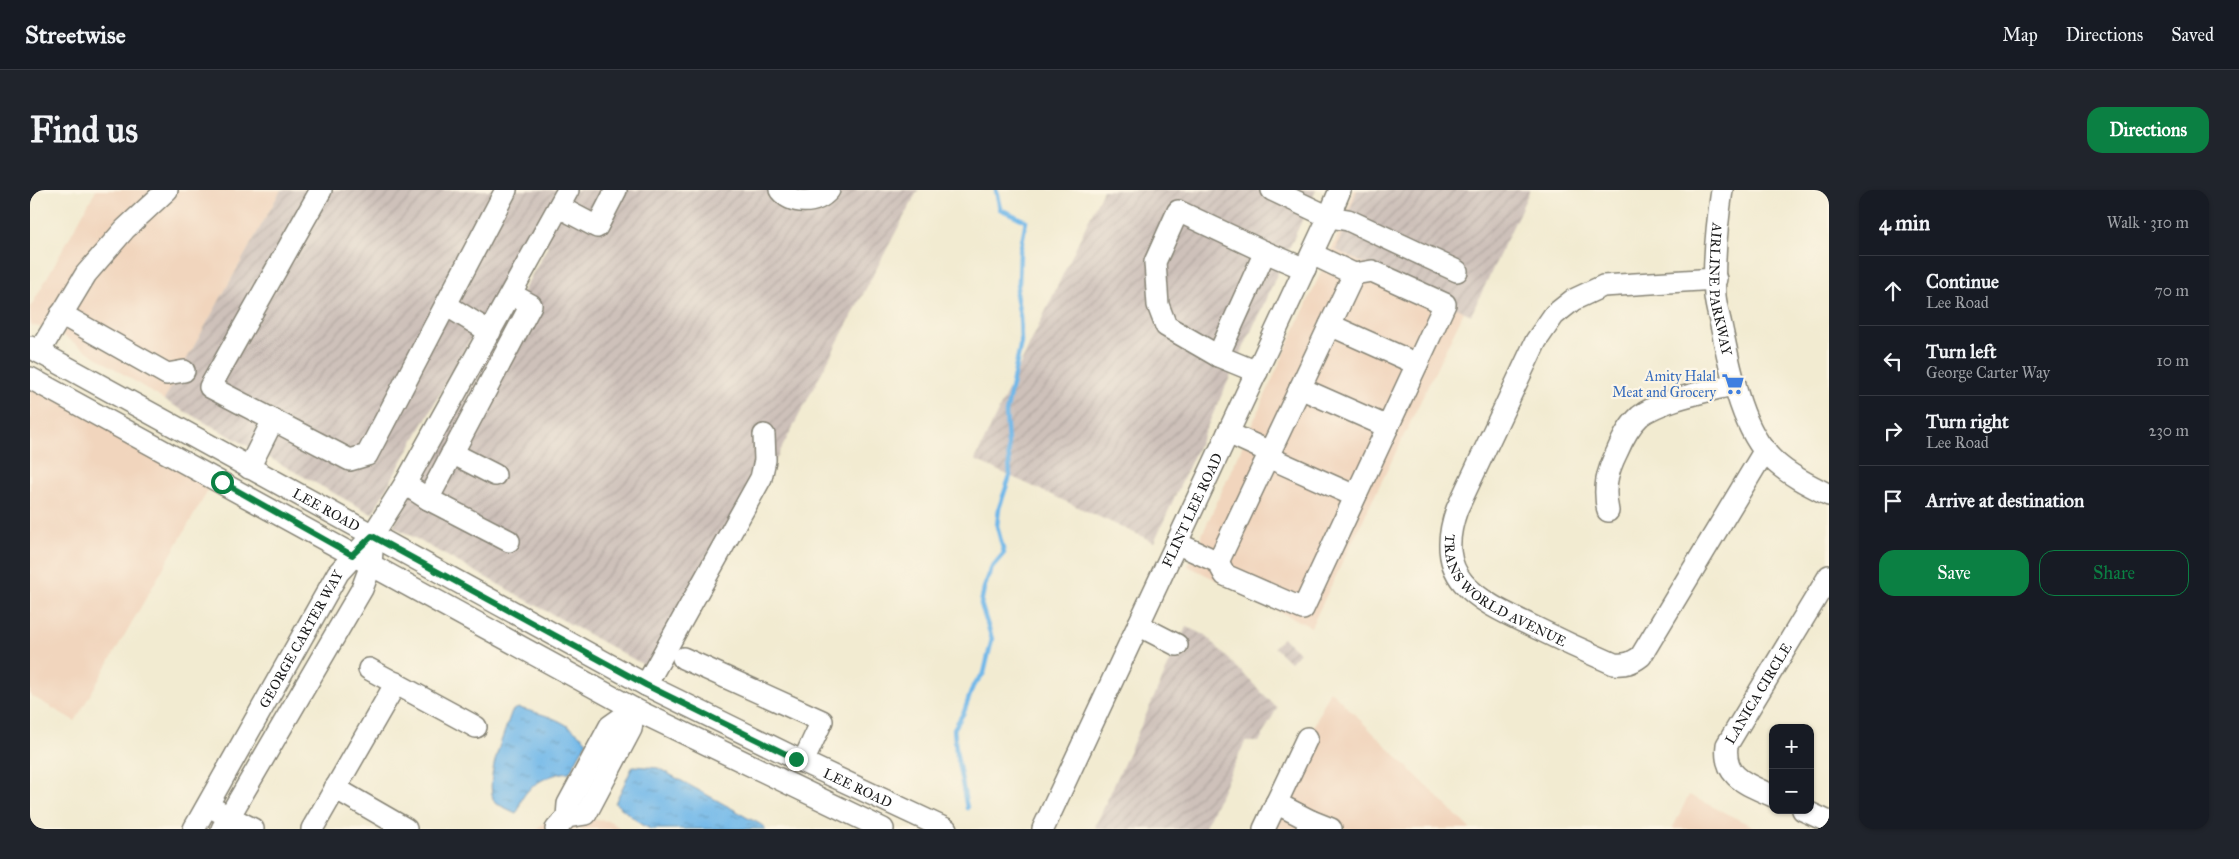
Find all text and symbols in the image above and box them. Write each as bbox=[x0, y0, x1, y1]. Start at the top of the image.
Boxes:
text: Streetwise bbox=[25, 20, 126, 50]
text: Map bbox=[2002, 24, 2038, 46]
text: Directions bbox=[2066, 24, 2143, 46]
text: Saved bbox=[2171, 24, 2214, 46]
button: Directions bbox=[2087, 107, 2209, 153]
text: Find us bbox=[30, 109, 138, 152]
text: 4 min bbox=[1879, 210, 1930, 236]
text: Walk · 310 m bbox=[2107, 213, 2189, 232]
street label: AIRLINE PARKWAY bbox=[1706, 221, 1736, 358]
text: Continue bbox=[1926, 270, 1999, 293]
icon: ahead bbox=[1879, 277, 1907, 305]
text: 70 m bbox=[2154, 281, 2189, 300]
text: Lee Road bbox=[1926, 293, 1989, 312]
text: Turn left bbox=[1926, 340, 1996, 363]
icon: left bbox=[1879, 347, 1907, 375]
text: 10 m bbox=[2157, 351, 2189, 370]
text: George Carter Way bbox=[1926, 363, 2050, 382]
place label: Amity Halal Meat and Grocery bbox=[1612, 368, 1716, 401]
supermarket icon: Amity Halal Meat and Grocery bbox=[1720, 371, 1746, 397]
text: Turn right bbox=[1926, 410, 2009, 433]
icon: right bbox=[1879, 417, 1907, 445]
text: 230 m bbox=[2149, 421, 2189, 440]
text: Lee Road bbox=[1926, 433, 1989, 452]
street label: FLINT LEE ROAD bbox=[1158, 450, 1226, 570]
route start bbox=[211, 471, 234, 494]
street label: LEE ROAD bbox=[290, 484, 363, 535]
icon: arrive bbox=[1879, 487, 1907, 515]
text: Arrive at destination bbox=[1926, 489, 2084, 512]
street label: TRANS WORLD AVENUE bbox=[1441, 533, 1569, 650]
button: Save bbox=[1879, 550, 2029, 596]
button: Share bbox=[2039, 550, 2189, 596]
street label: GEORGE CARTER WAY bbox=[255, 566, 347, 711]
street label: LANICA CIRCLE bbox=[1721, 640, 1795, 747]
map controls bbox=[1769, 724, 1814, 814]
button: + bbox=[1769, 724, 1814, 769]
route end bbox=[785, 748, 808, 771]
street label: LEE ROAD bbox=[821, 764, 895, 811]
button: − bbox=[1769, 769, 1814, 814]

